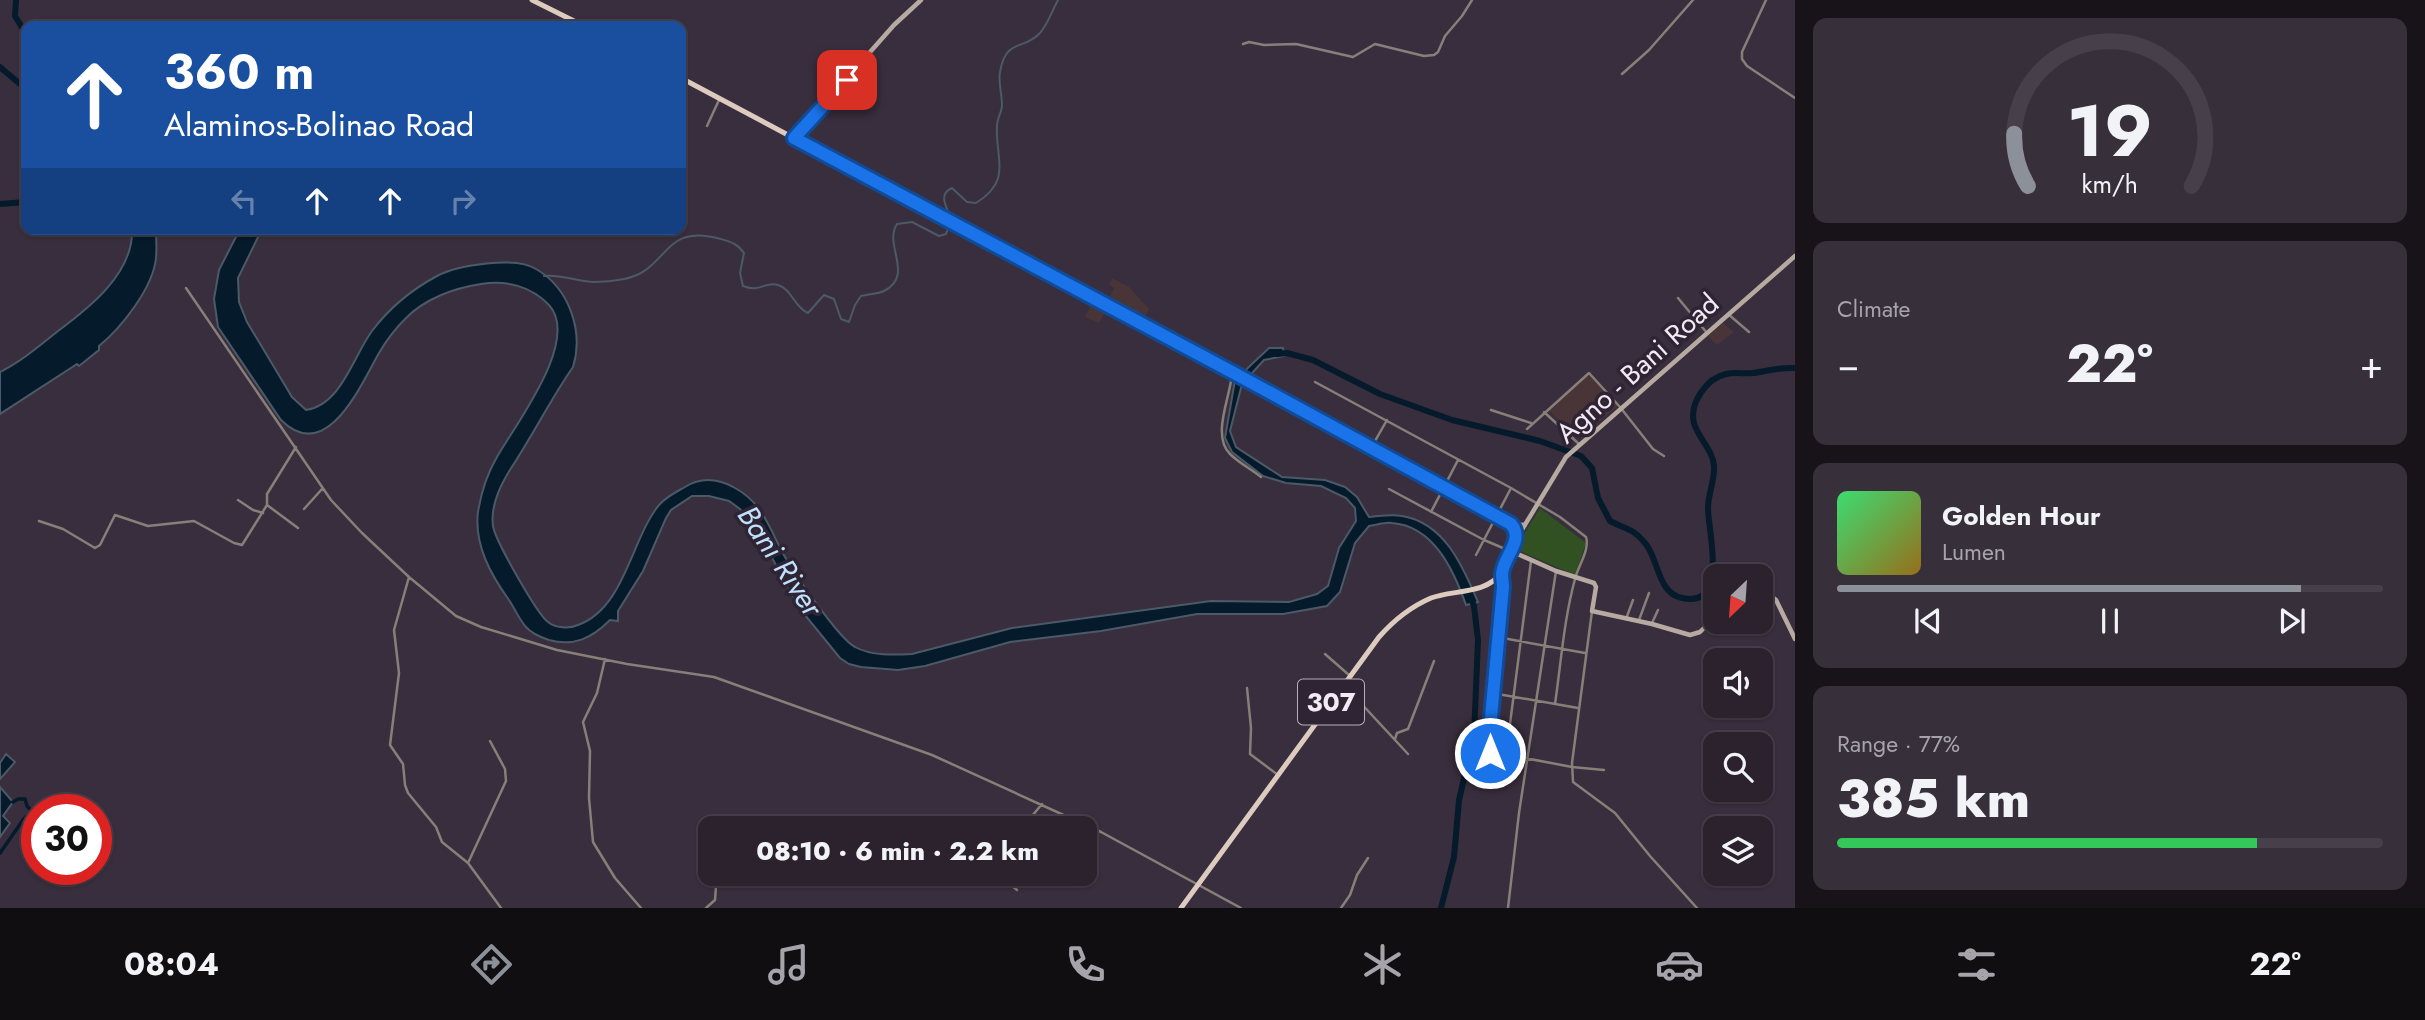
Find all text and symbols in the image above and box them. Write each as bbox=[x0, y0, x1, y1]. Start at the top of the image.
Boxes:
text: 360 m bbox=[164, 37, 315, 107]
icon: ahead bbox=[49, 49, 140, 140]
pin bbox=[817, 50, 877, 110]
icon: arrive bbox=[828, 61, 866, 99]
text: 19 bbox=[2067, 79, 2153, 184]
text: Alaminos-Bolinao Road bbox=[164, 102, 474, 148]
text: km/h bbox=[2082, 166, 2138, 202]
icon: left bbox=[225, 182, 263, 220]
icon: ahead bbox=[298, 182, 336, 220]
icon: ahead bbox=[371, 182, 409, 220]
icon: right bbox=[444, 182, 482, 220]
street label: Agno - Bani Road bbox=[1547, 284, 1728, 453]
text: Climate bbox=[1837, 292, 1910, 326]
text: 22° bbox=[2066, 326, 2153, 402]
text: − bbox=[1837, 337, 1859, 392]
text: + bbox=[2360, 337, 2383, 392]
water label: Bani River bbox=[727, 497, 835, 627]
text: Golden Hour bbox=[1942, 497, 2101, 535]
text: Lumen bbox=[1942, 535, 2006, 569]
north arrow bbox=[1703, 564, 1773, 634]
map controls bbox=[1703, 564, 1773, 886]
icon: previous bbox=[1909, 602, 1947, 640]
icon: pause bbox=[2091, 602, 2129, 640]
icon: next bbox=[2273, 602, 2311, 640]
button: sound bbox=[1703, 648, 1773, 718]
road number: 307 bbox=[1298, 680, 1364, 724]
position arrow bbox=[1453, 716, 1527, 790]
text: Range · 77% bbox=[1837, 727, 1960, 761]
button: search bbox=[1703, 732, 1773, 802]
text: 385 km bbox=[1837, 761, 2030, 837]
speed limit sign: 30 bbox=[21, 794, 112, 885]
button: layers bbox=[1703, 816, 1773, 886]
text: 08:10 · 6 min · 2.2 km bbox=[756, 832, 1039, 870]
icon: directions bbox=[467, 940, 516, 989]
icon: music bbox=[764, 940, 813, 989]
icon: phone bbox=[1061, 940, 1110, 989]
icon: climate bbox=[1358, 940, 1407, 989]
icon: car bbox=[1655, 940, 1704, 989]
icon: filters bbox=[1952, 940, 2001, 989]
text: 08:04 bbox=[124, 941, 219, 987]
text: 22° bbox=[2249, 941, 2301, 987]

